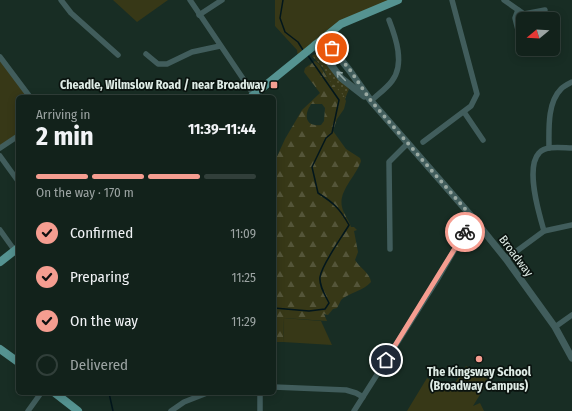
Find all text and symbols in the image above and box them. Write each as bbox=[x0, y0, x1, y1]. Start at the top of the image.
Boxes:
north arrow bbox=[516, 12, 560, 56]
map controls bbox=[516, 12, 560, 56]
pin bbox=[315, 31, 349, 65]
icon: bag bbox=[321, 37, 343, 59]
one-way arrow bbox=[336, 71, 346, 81]
place label: Cheadle, Wilmslow Road / near Broadway bbox=[60, 78, 266, 92]
marker: Cheadle, Wilmslow Road / near Broadway bbox=[269, 80, 279, 90]
text: Arriving in bbox=[36, 107, 90, 122]
text: 11:39–11:44 bbox=[188, 120, 256, 138]
text: 2 min bbox=[36, 121, 94, 152]
text: On the way · 170 m bbox=[36, 185, 134, 200]
courier bbox=[445, 212, 485, 252]
icon: bike bbox=[454, 221, 476, 243]
icon: check bbox=[36, 222, 58, 244]
text: Confirmed bbox=[70, 224, 133, 242]
text: 11:09 bbox=[230, 226, 256, 241]
street label: Broadway bbox=[496, 233, 536, 280]
icon: check bbox=[36, 266, 58, 288]
text: Preparing bbox=[70, 268, 129, 286]
text: 11:25 bbox=[232, 270, 256, 285]
icon: check bbox=[36, 310, 58, 332]
text: On the way bbox=[70, 312, 138, 330]
text: 11:29 bbox=[231, 314, 256, 329]
pin bbox=[369, 343, 403, 377]
icon: home bbox=[375, 349, 397, 371]
marker: The Kingsway School (Broadway Campus) bbox=[474, 354, 484, 364]
text: Delivered bbox=[70, 356, 128, 374]
place label: The Kingsway School (Broadway Campus) bbox=[427, 365, 532, 393]

